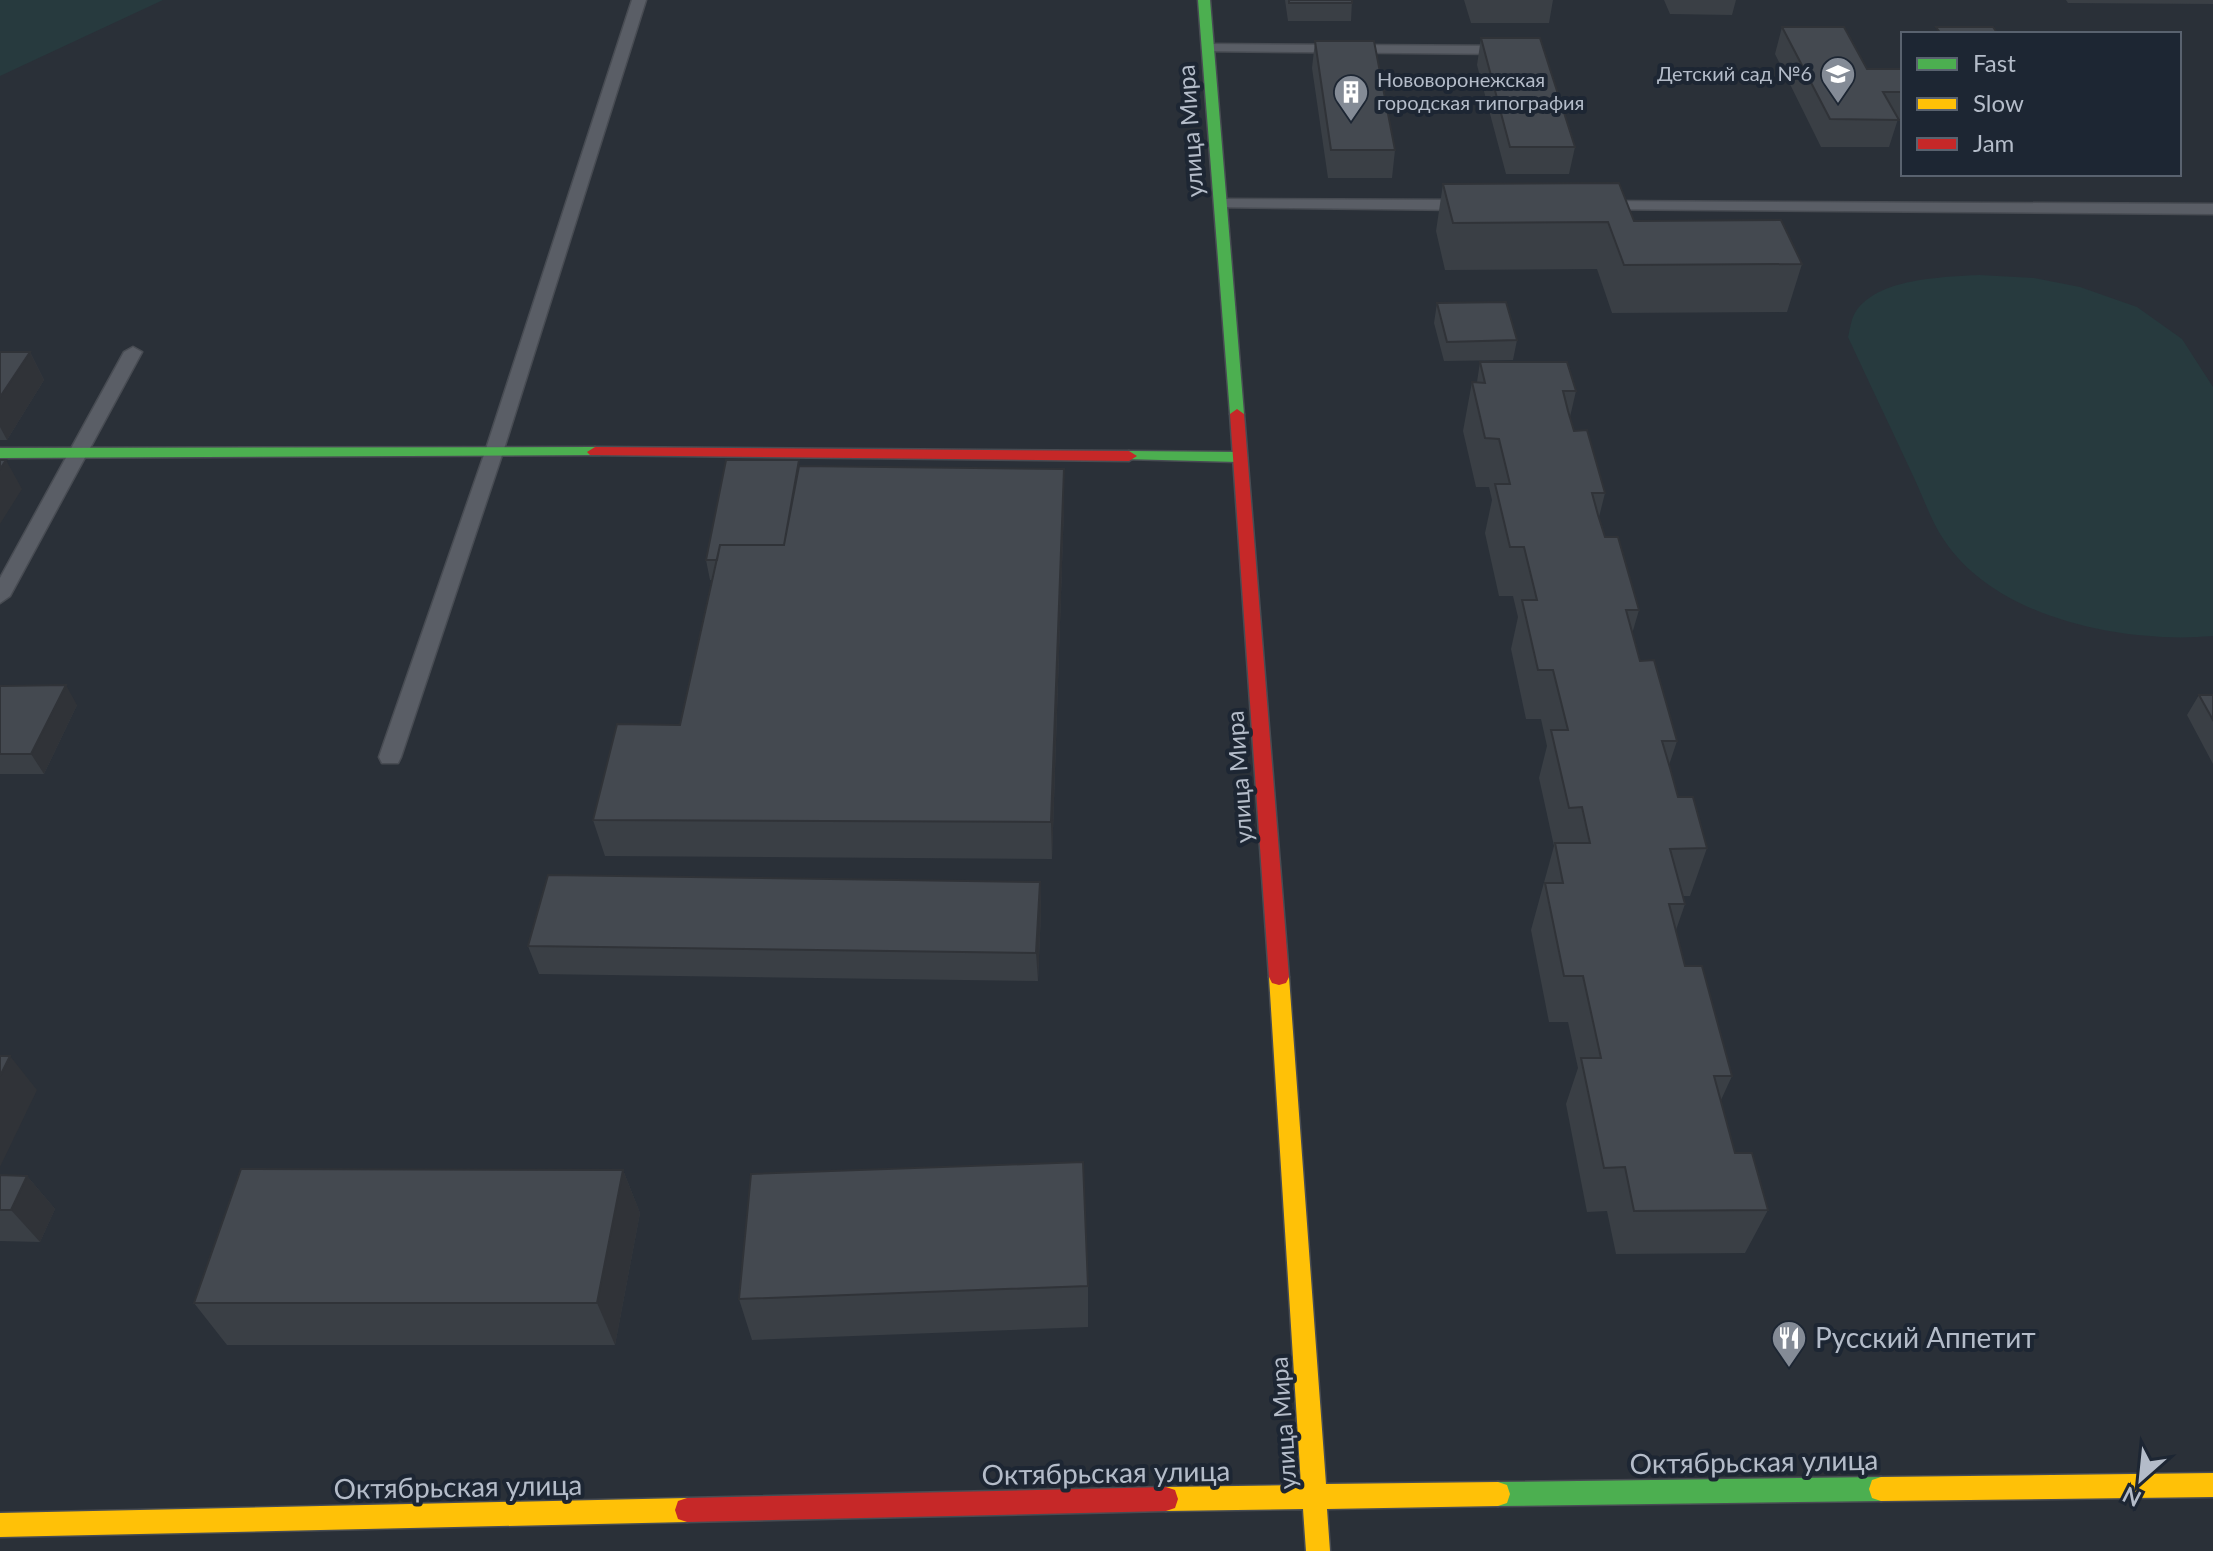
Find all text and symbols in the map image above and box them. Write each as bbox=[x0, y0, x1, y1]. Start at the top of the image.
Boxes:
legend bbox=[1901, 32, 2181, 176]
text: Fast bbox=[1973, 48, 2016, 77]
school or university icon: Детский сад №6 bbox=[1819, 55, 1857, 105]
place label: Детский сад №6 bbox=[1657, 61, 1812, 85]
street label: улица Мира bbox=[1170, 64, 1209, 198]
place label: Нововоронежская городская типография bbox=[1377, 67, 1584, 114]
building icon: Нововоронежская городская типография bbox=[1332, 73, 1370, 123]
text: Slow bbox=[1973, 88, 2024, 117]
text: Jam bbox=[1973, 128, 2014, 157]
street label: улица Мира bbox=[1219, 710, 1258, 844]
restaurant icon: Русский Аппетит bbox=[1770, 1319, 1808, 1369]
place label: Русский Аппетит bbox=[1815, 1320, 2036, 1354]
street label: улица Мира bbox=[1263, 1356, 1302, 1490]
north arrow bbox=[2101, 1439, 2181, 1519]
street label: Октябрьская улица bbox=[1629, 1442, 1879, 1480]
street label: Октябрьская улица bbox=[981, 1453, 1231, 1491]
street label: Октябрьская улица bbox=[333, 1467, 583, 1505]
text: N bbox=[2118, 1481, 2145, 1513]

